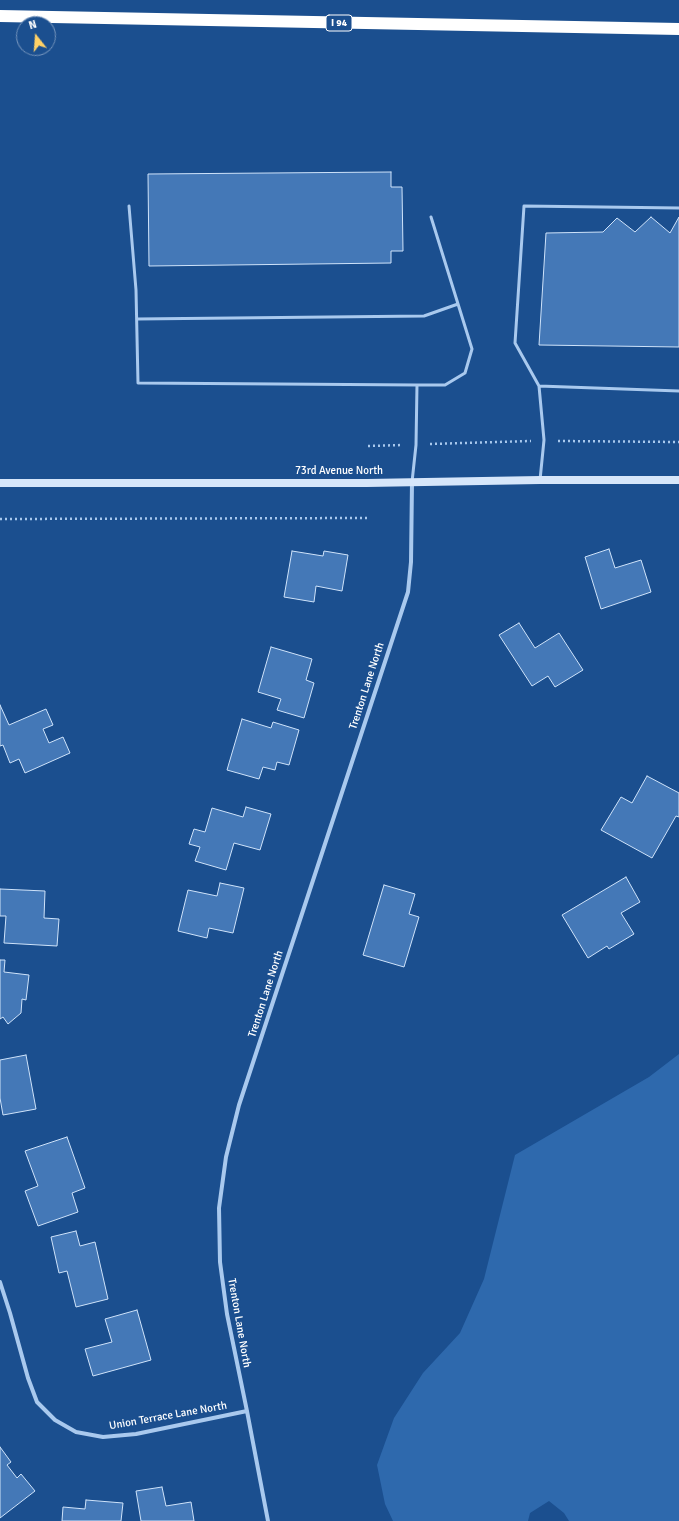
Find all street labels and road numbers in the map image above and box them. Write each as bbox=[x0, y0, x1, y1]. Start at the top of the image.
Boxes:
road number: I 94 bbox=[326, 15, 352, 31]
street label: 73rd Avenue North bbox=[295, 464, 383, 478]
street label: Trenton Lane North bbox=[347, 641, 387, 731]
street label: Trenton Lane North bbox=[246, 949, 286, 1039]
street label: Trenton Lane North bbox=[225, 1277, 253, 1369]
street label: Union Terrace Lane North bbox=[108, 1399, 228, 1433]

